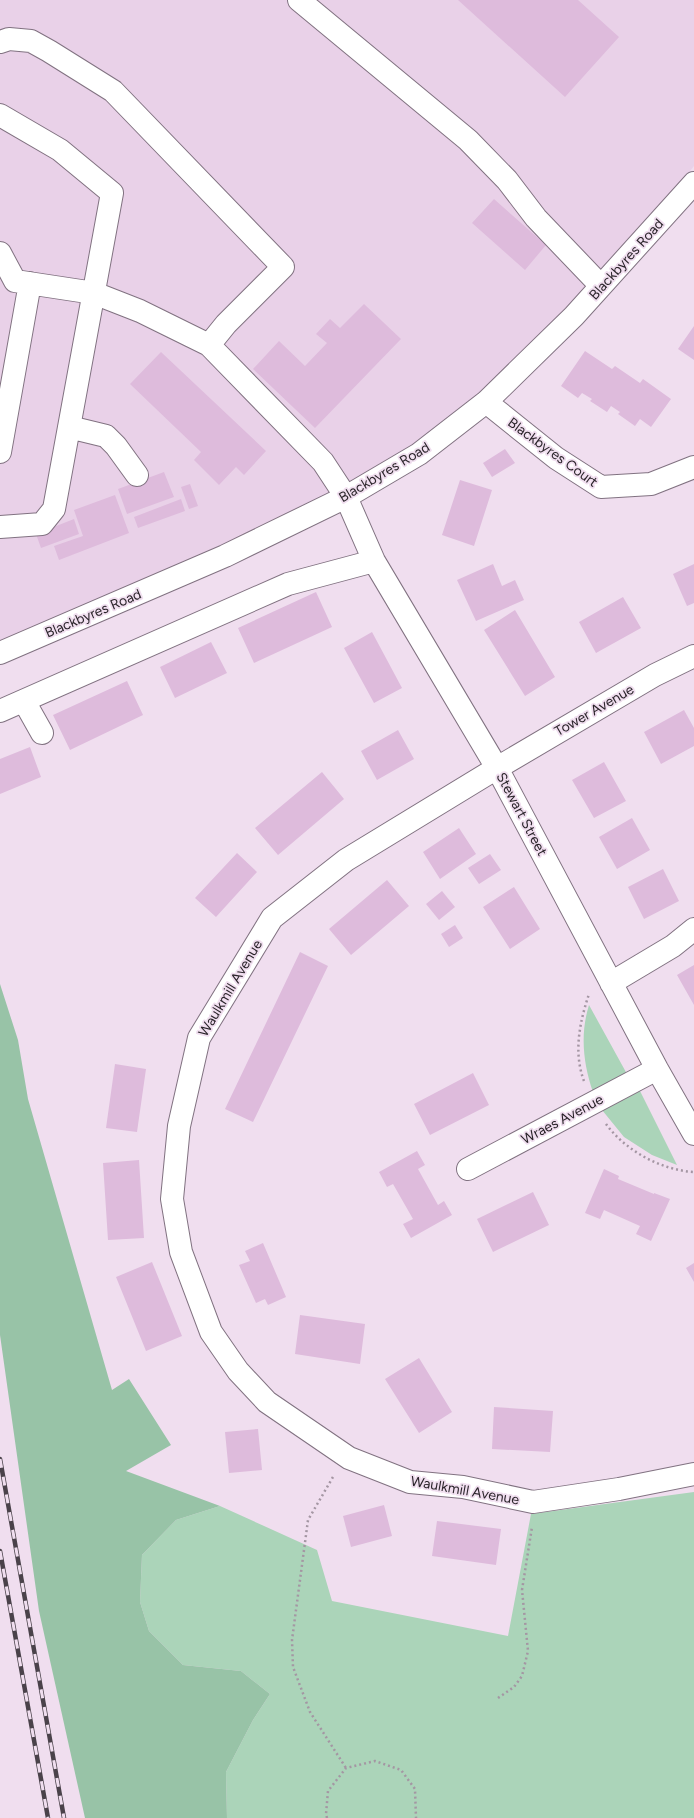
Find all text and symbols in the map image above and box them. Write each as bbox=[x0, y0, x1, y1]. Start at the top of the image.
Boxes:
street label: Blackbyres Road bbox=[586, 215, 667, 303]
street label: Blackbyres Court bbox=[504, 414, 601, 491]
street label: Blackbyres Road bbox=[336, 439, 433, 506]
street label: Blackbyres Road bbox=[42, 585, 144, 641]
street label: Tower Avenue bbox=[552, 681, 637, 740]
street label: Stewart Street bbox=[492, 770, 551, 859]
street label: Waulkmill Avenue bbox=[195, 937, 266, 1040]
street label: Wraes Avenue bbox=[518, 1091, 606, 1148]
street label: Waulkmill Avenue bbox=[409, 1473, 521, 1508]

